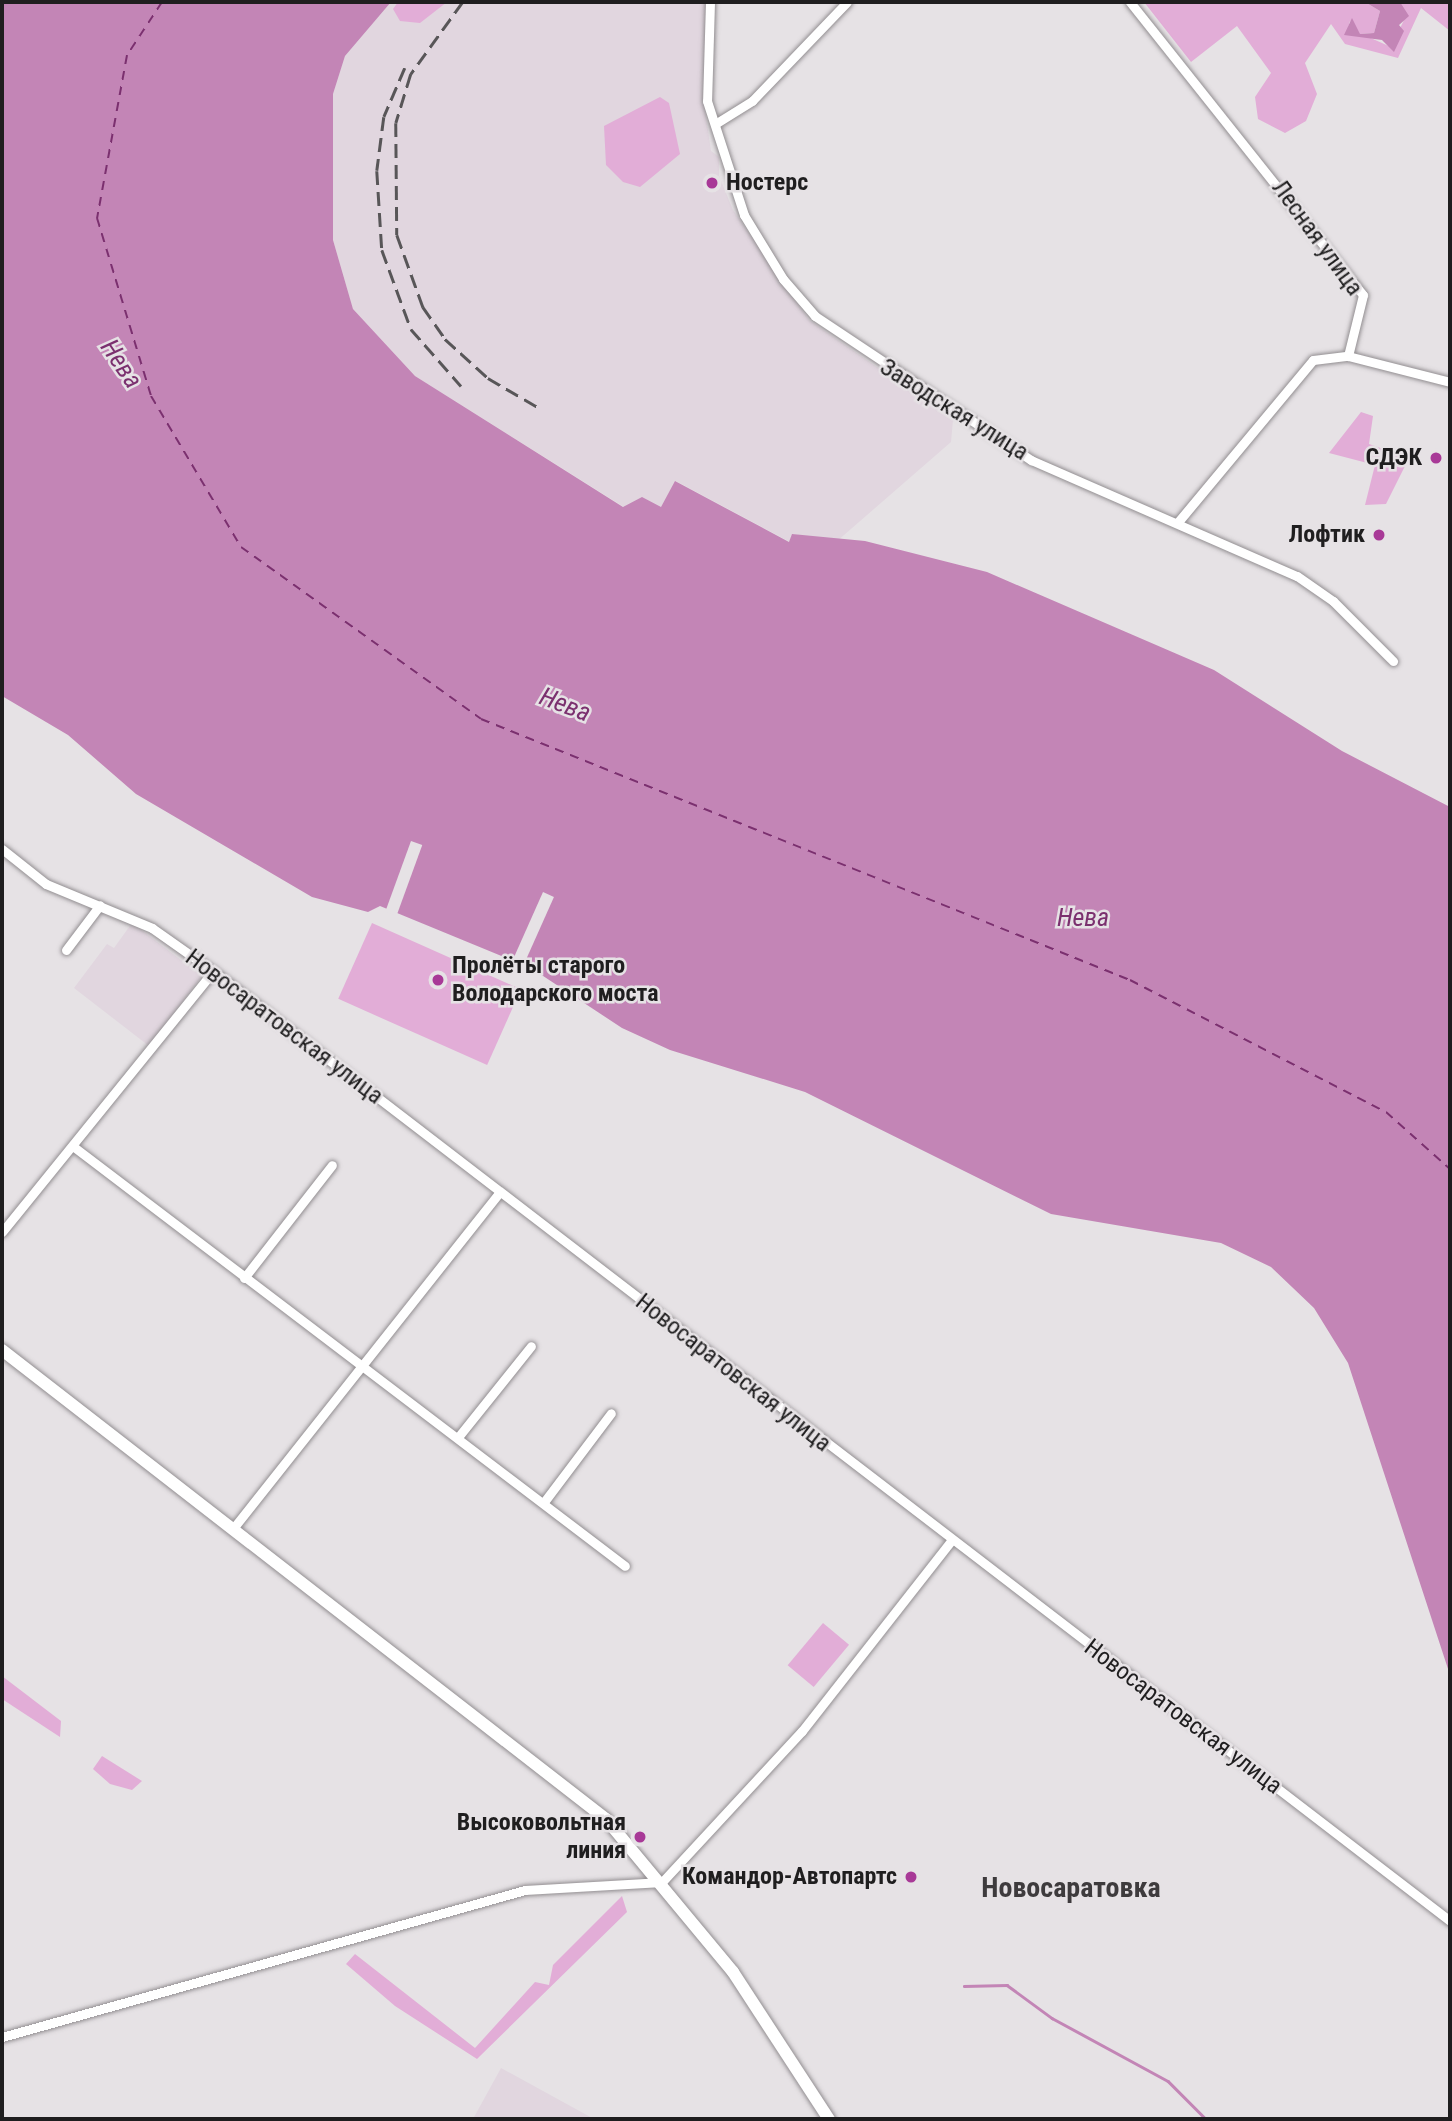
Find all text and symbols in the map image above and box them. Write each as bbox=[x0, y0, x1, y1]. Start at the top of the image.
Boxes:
place label: Ностерс bbox=[726, 169, 808, 197]
marker: Ностерс bbox=[704, 175, 720, 191]
street label: Лесная улица bbox=[1265, 175, 1369, 301]
water label: Нева bbox=[93, 334, 149, 394]
street label: Заводская улица bbox=[875, 353, 1033, 467]
place label: СДЭК bbox=[1365, 444, 1422, 472]
marker: СДЭК bbox=[1428, 450, 1444, 466]
place label: Лофтик bbox=[1289, 521, 1365, 549]
marker: Лофтик bbox=[1371, 527, 1387, 543]
water label: Нева bbox=[535, 681, 595, 729]
water label: Нева bbox=[1057, 902, 1109, 934]
street label: Новосаратовская улица bbox=[180, 943, 388, 1111]
place label: Пролёты старого Володарского моста bbox=[452, 952, 659, 1008]
marker: Пролёты старого Володарского моста bbox=[430, 972, 446, 988]
street label: Новосаратовская улица bbox=[630, 1288, 836, 1458]
street label: Новосаратовская улица bbox=[1079, 1633, 1287, 1801]
place label: Высоковольтная линия bbox=[457, 1809, 626, 1865]
marker: Высоковольтная линия bbox=[632, 1829, 648, 1845]
place label: Командор-Автопартс bbox=[682, 1863, 897, 1891]
marker: Командор-Автопартс bbox=[903, 1869, 919, 1885]
district label: Новосаратовка bbox=[981, 1871, 1161, 1905]

